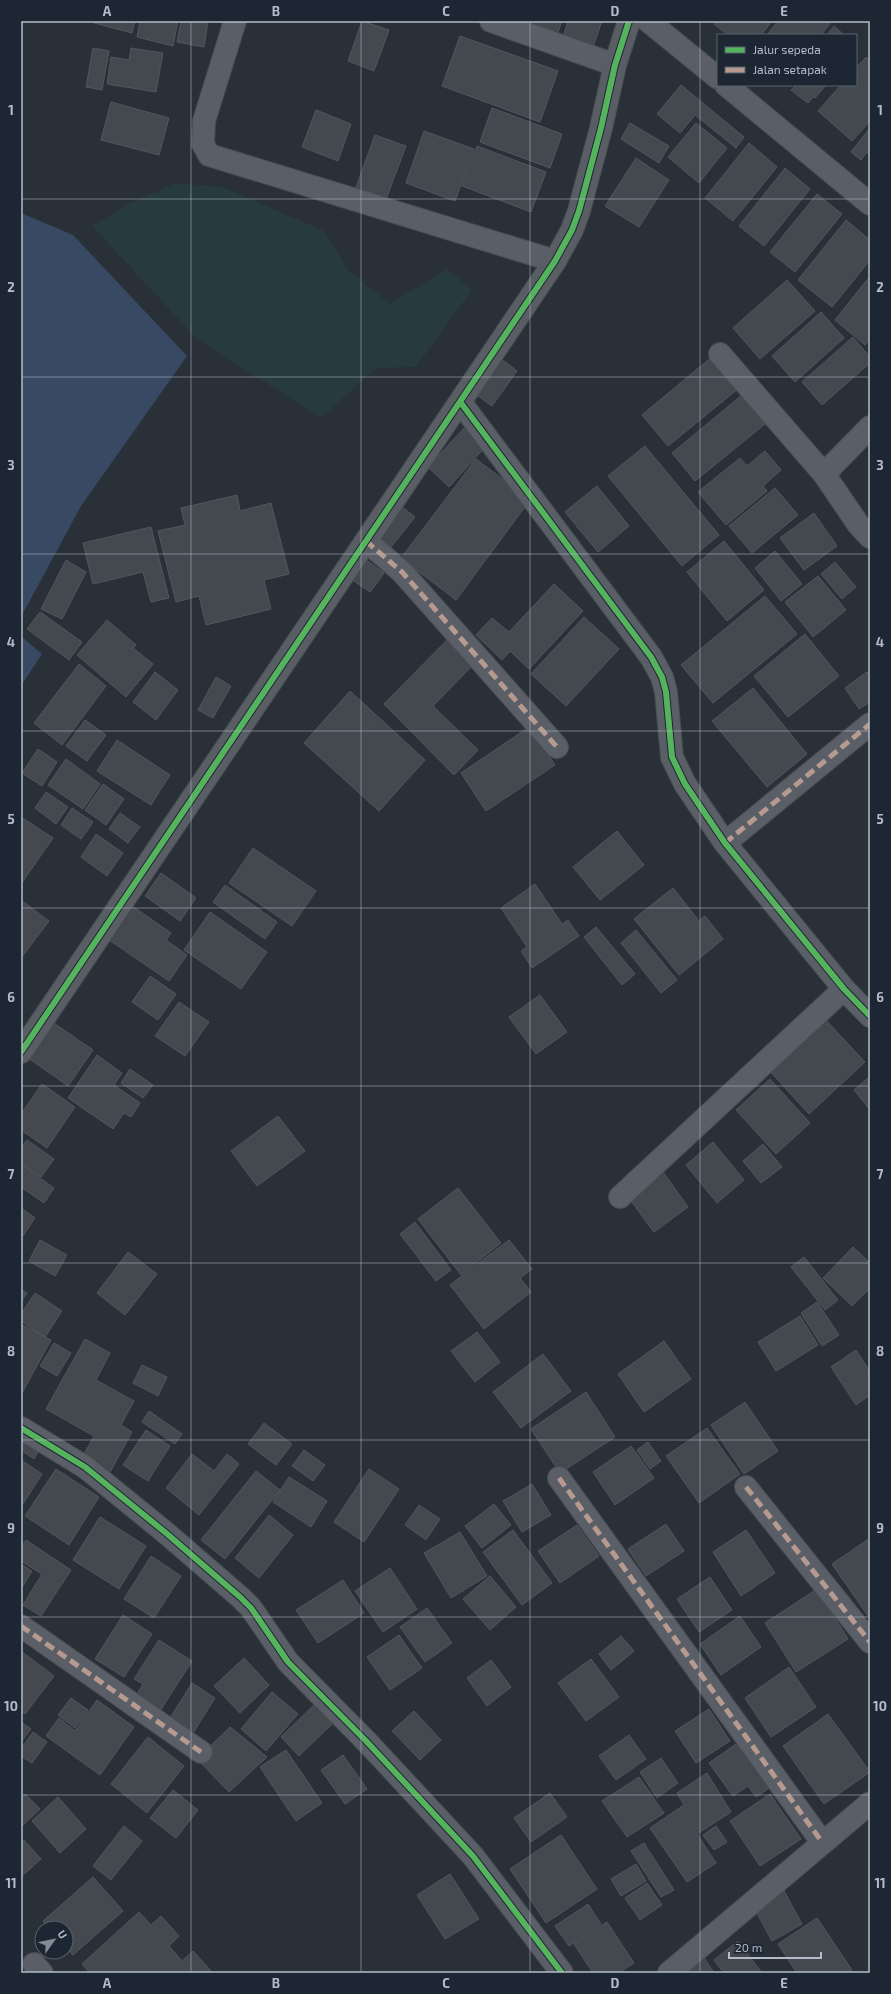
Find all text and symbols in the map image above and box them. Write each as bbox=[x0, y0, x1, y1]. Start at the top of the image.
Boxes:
text: A bbox=[103, 3, 112, 19]
text: B bbox=[272, 3, 280, 19]
text: C bbox=[442, 3, 450, 19]
text: D bbox=[611, 3, 620, 19]
text: E bbox=[780, 3, 788, 19]
legend bbox=[717, 34, 857, 86]
text: Jalur sepeda bbox=[753, 42, 821, 56]
text: Jalan setapak bbox=[753, 62, 827, 76]
text: 1 bbox=[8, 102, 14, 118]
text: 1 bbox=[877, 102, 883, 118]
text: 2 bbox=[7, 279, 15, 295]
text: 2 bbox=[876, 279, 884, 295]
text: 3 bbox=[7, 457, 15, 473]
text: 3 bbox=[876, 457, 884, 473]
text: 4 bbox=[7, 634, 15, 650]
text: 4 bbox=[876, 634, 884, 650]
text: 5 bbox=[7, 811, 15, 827]
text: 5 bbox=[876, 811, 884, 827]
text: 6 bbox=[7, 989, 15, 1005]
text: 6 bbox=[876, 989, 884, 1005]
text: 7 bbox=[8, 1166, 15, 1182]
text: 7 bbox=[877, 1166, 884, 1182]
text: 8 bbox=[7, 1343, 15, 1359]
text: 8 bbox=[876, 1343, 884, 1359]
text: 9 bbox=[7, 1520, 15, 1536]
text: 9 bbox=[876, 1520, 884, 1536]
text: 10 bbox=[4, 1698, 18, 1714]
text: 10 bbox=[873, 1698, 887, 1714]
text: 11 bbox=[5, 1875, 17, 1891]
text: 11 bbox=[874, 1875, 886, 1891]
north arrow bbox=[34, 1920, 74, 1960]
text: U bbox=[55, 1928, 70, 1941]
scale bar bbox=[729, 1934, 821, 1960]
text: 20 m bbox=[735, 1940, 762, 1954]
text: A bbox=[103, 1975, 112, 1991]
text: B bbox=[272, 1975, 280, 1991]
text: C bbox=[442, 1975, 450, 1991]
text: D bbox=[611, 1975, 620, 1991]
text: E bbox=[780, 1975, 788, 1991]

